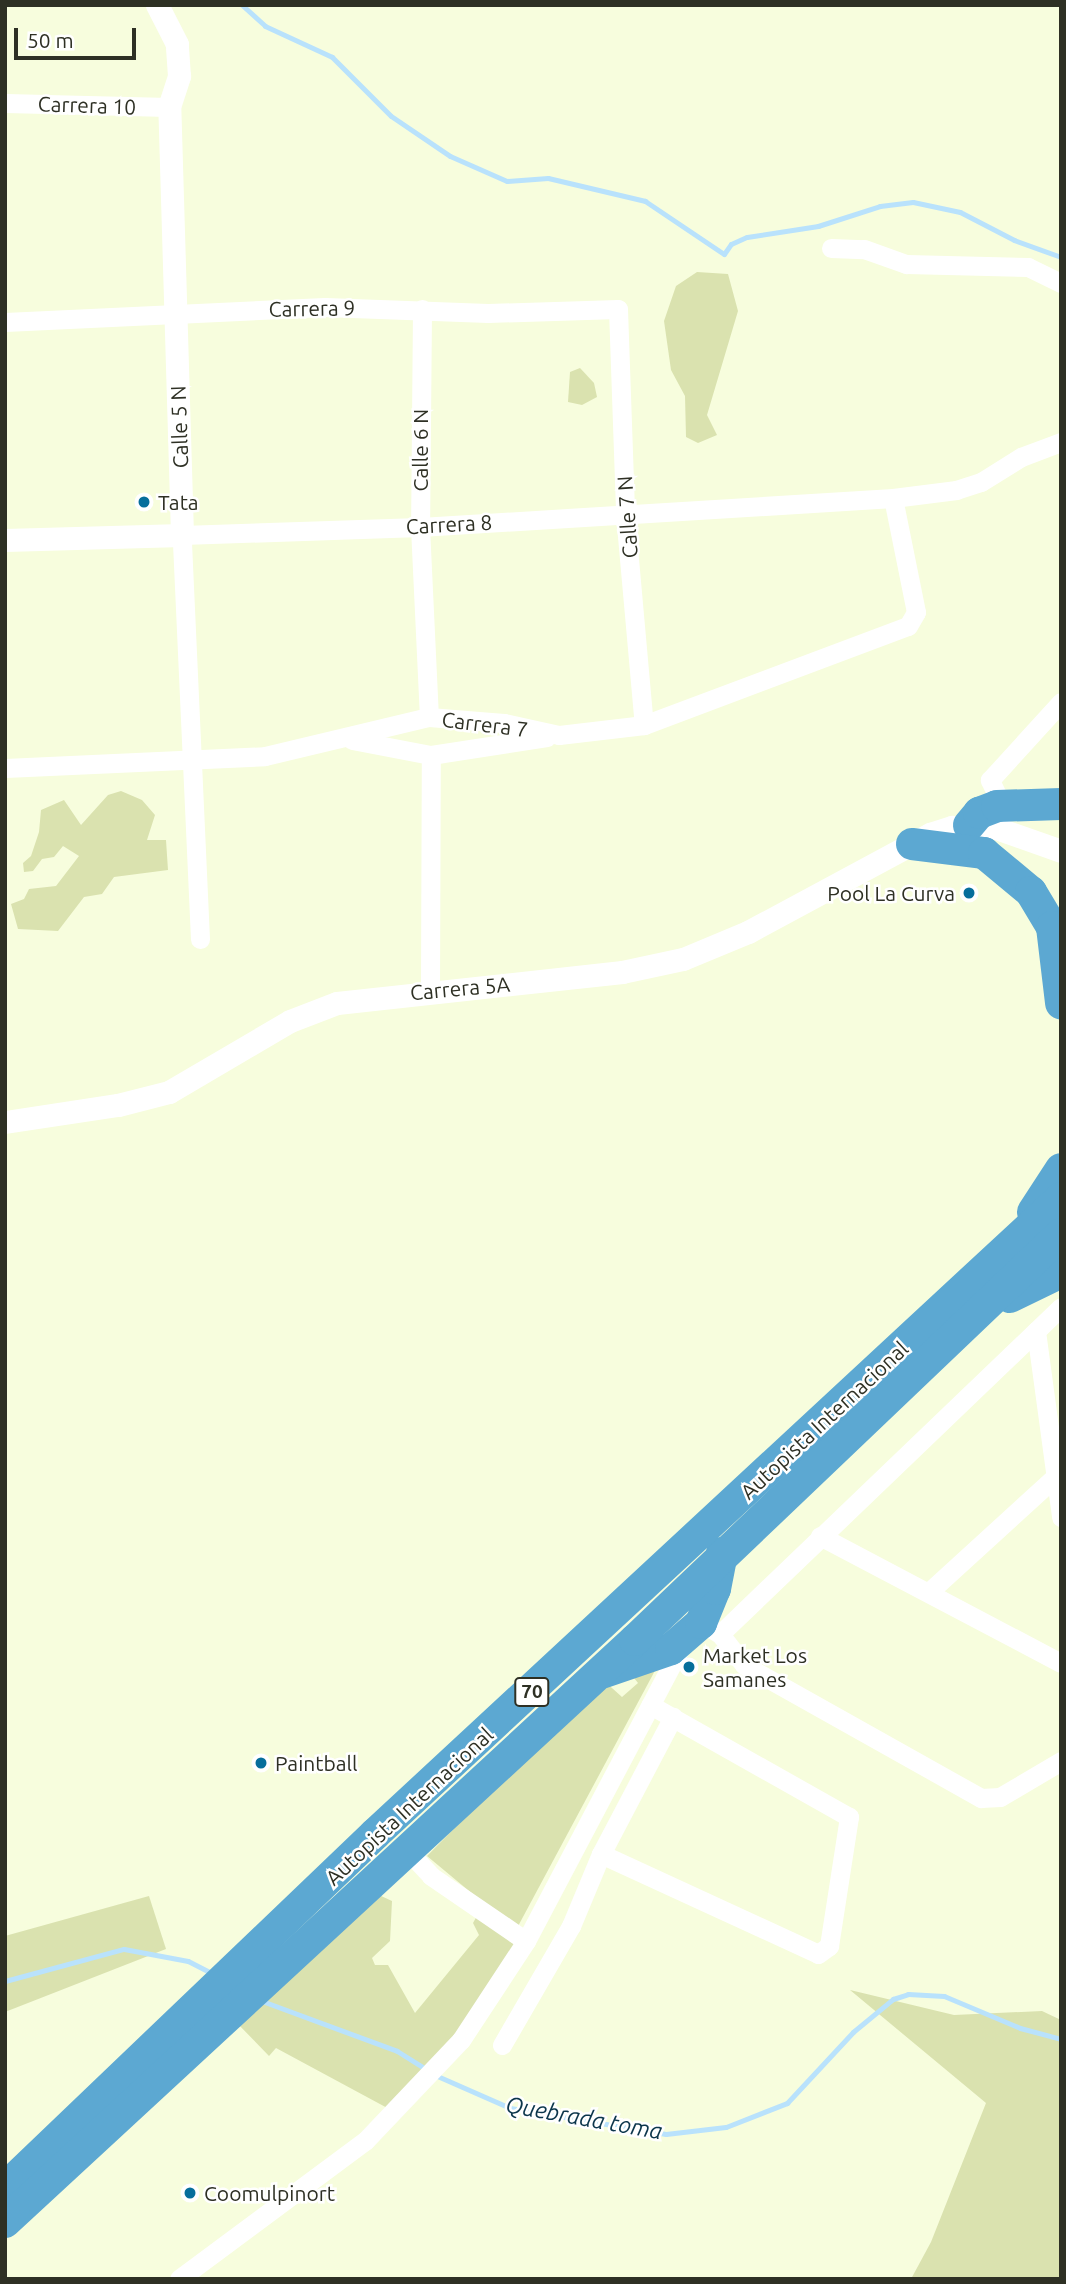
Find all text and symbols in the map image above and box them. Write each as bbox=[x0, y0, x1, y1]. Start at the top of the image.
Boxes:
scale bar bbox=[18, 14, 140, 58]
text: 50 m bbox=[27, 28, 74, 52]
street label: Carrera 10 bbox=[37, 91, 137, 119]
street label: Carrera 9 bbox=[269, 295, 355, 321]
street label: Calle 5 N bbox=[165, 385, 193, 469]
street label: Calle 6 N bbox=[407, 409, 433, 491]
street label: Calle 7 N bbox=[612, 475, 642, 559]
place label: Tata bbox=[158, 489, 199, 515]
marker: Tata bbox=[136, 494, 152, 510]
street label: Carrera 8 bbox=[405, 509, 493, 539]
street label: Carrera 7 bbox=[441, 706, 529, 742]
place label: Pool La Curva bbox=[827, 880, 955, 906]
marker: Pool La Curva bbox=[961, 885, 977, 901]
street label: Carrera 5A bbox=[409, 971, 511, 1005]
street label: Autopista Internacional bbox=[735, 1336, 913, 1504]
place label: Market Los Samanes bbox=[703, 1642, 807, 1692]
marker: Market Los Samanes bbox=[681, 1659, 697, 1675]
road number: 70 bbox=[513, 1676, 551, 1708]
street label: Autopista Internacional bbox=[320, 1722, 498, 1890]
place label: Paintball bbox=[275, 1750, 358, 1776]
marker: Paintball bbox=[253, 1755, 269, 1771]
water label: Quebrada toma bbox=[503, 2091, 665, 2145]
place label: Coomulpinort bbox=[204, 2180, 335, 2206]
marker: Coomulpinort bbox=[182, 2185, 198, 2201]

